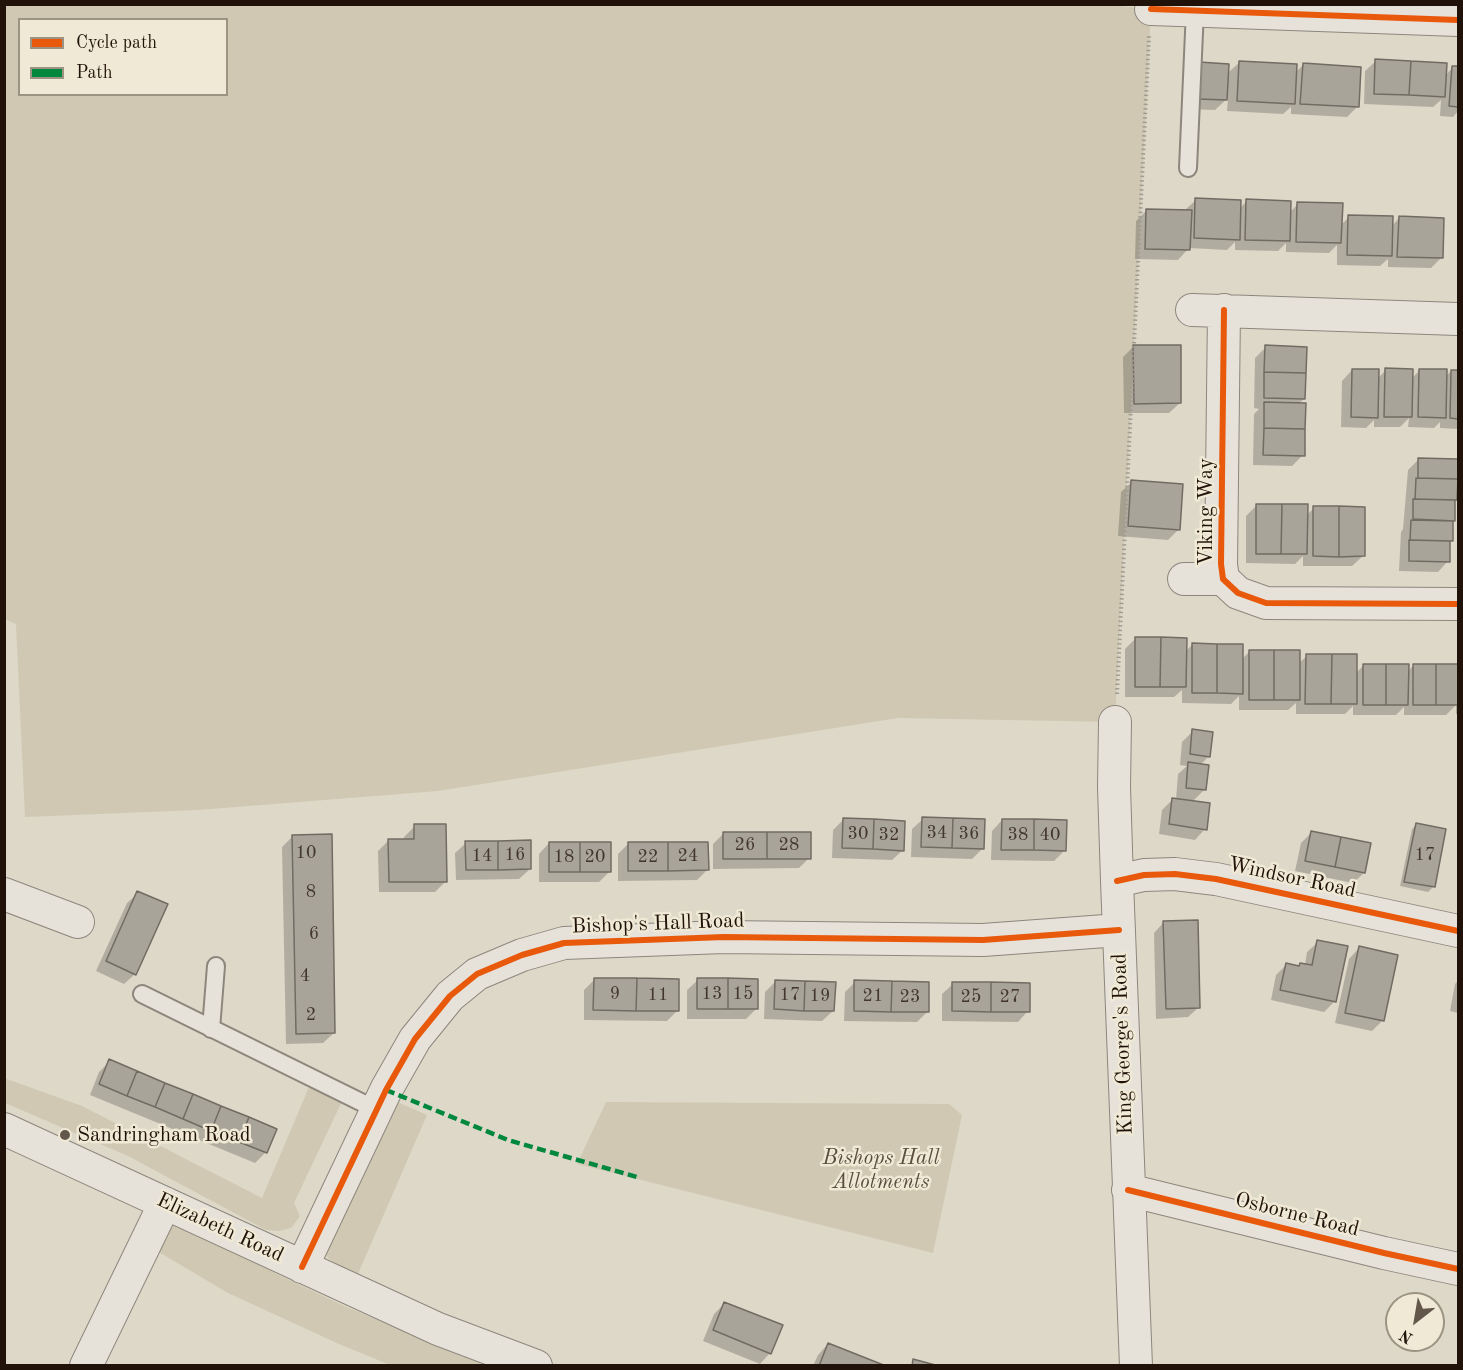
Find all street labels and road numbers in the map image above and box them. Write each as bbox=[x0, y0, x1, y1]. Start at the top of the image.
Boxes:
street label: Viking Way bbox=[1193, 458, 1219, 566]
street label: Windsor Road bbox=[1226, 852, 1358, 904]
street label: Bishop's Hall Road bbox=[571, 908, 745, 940]
street label: King George's Road bbox=[1107, 953, 1139, 1135]
street label: Osborne Road bbox=[1232, 1187, 1362, 1243]
street label: Elizabeth Road bbox=[152, 1188, 288, 1268]

